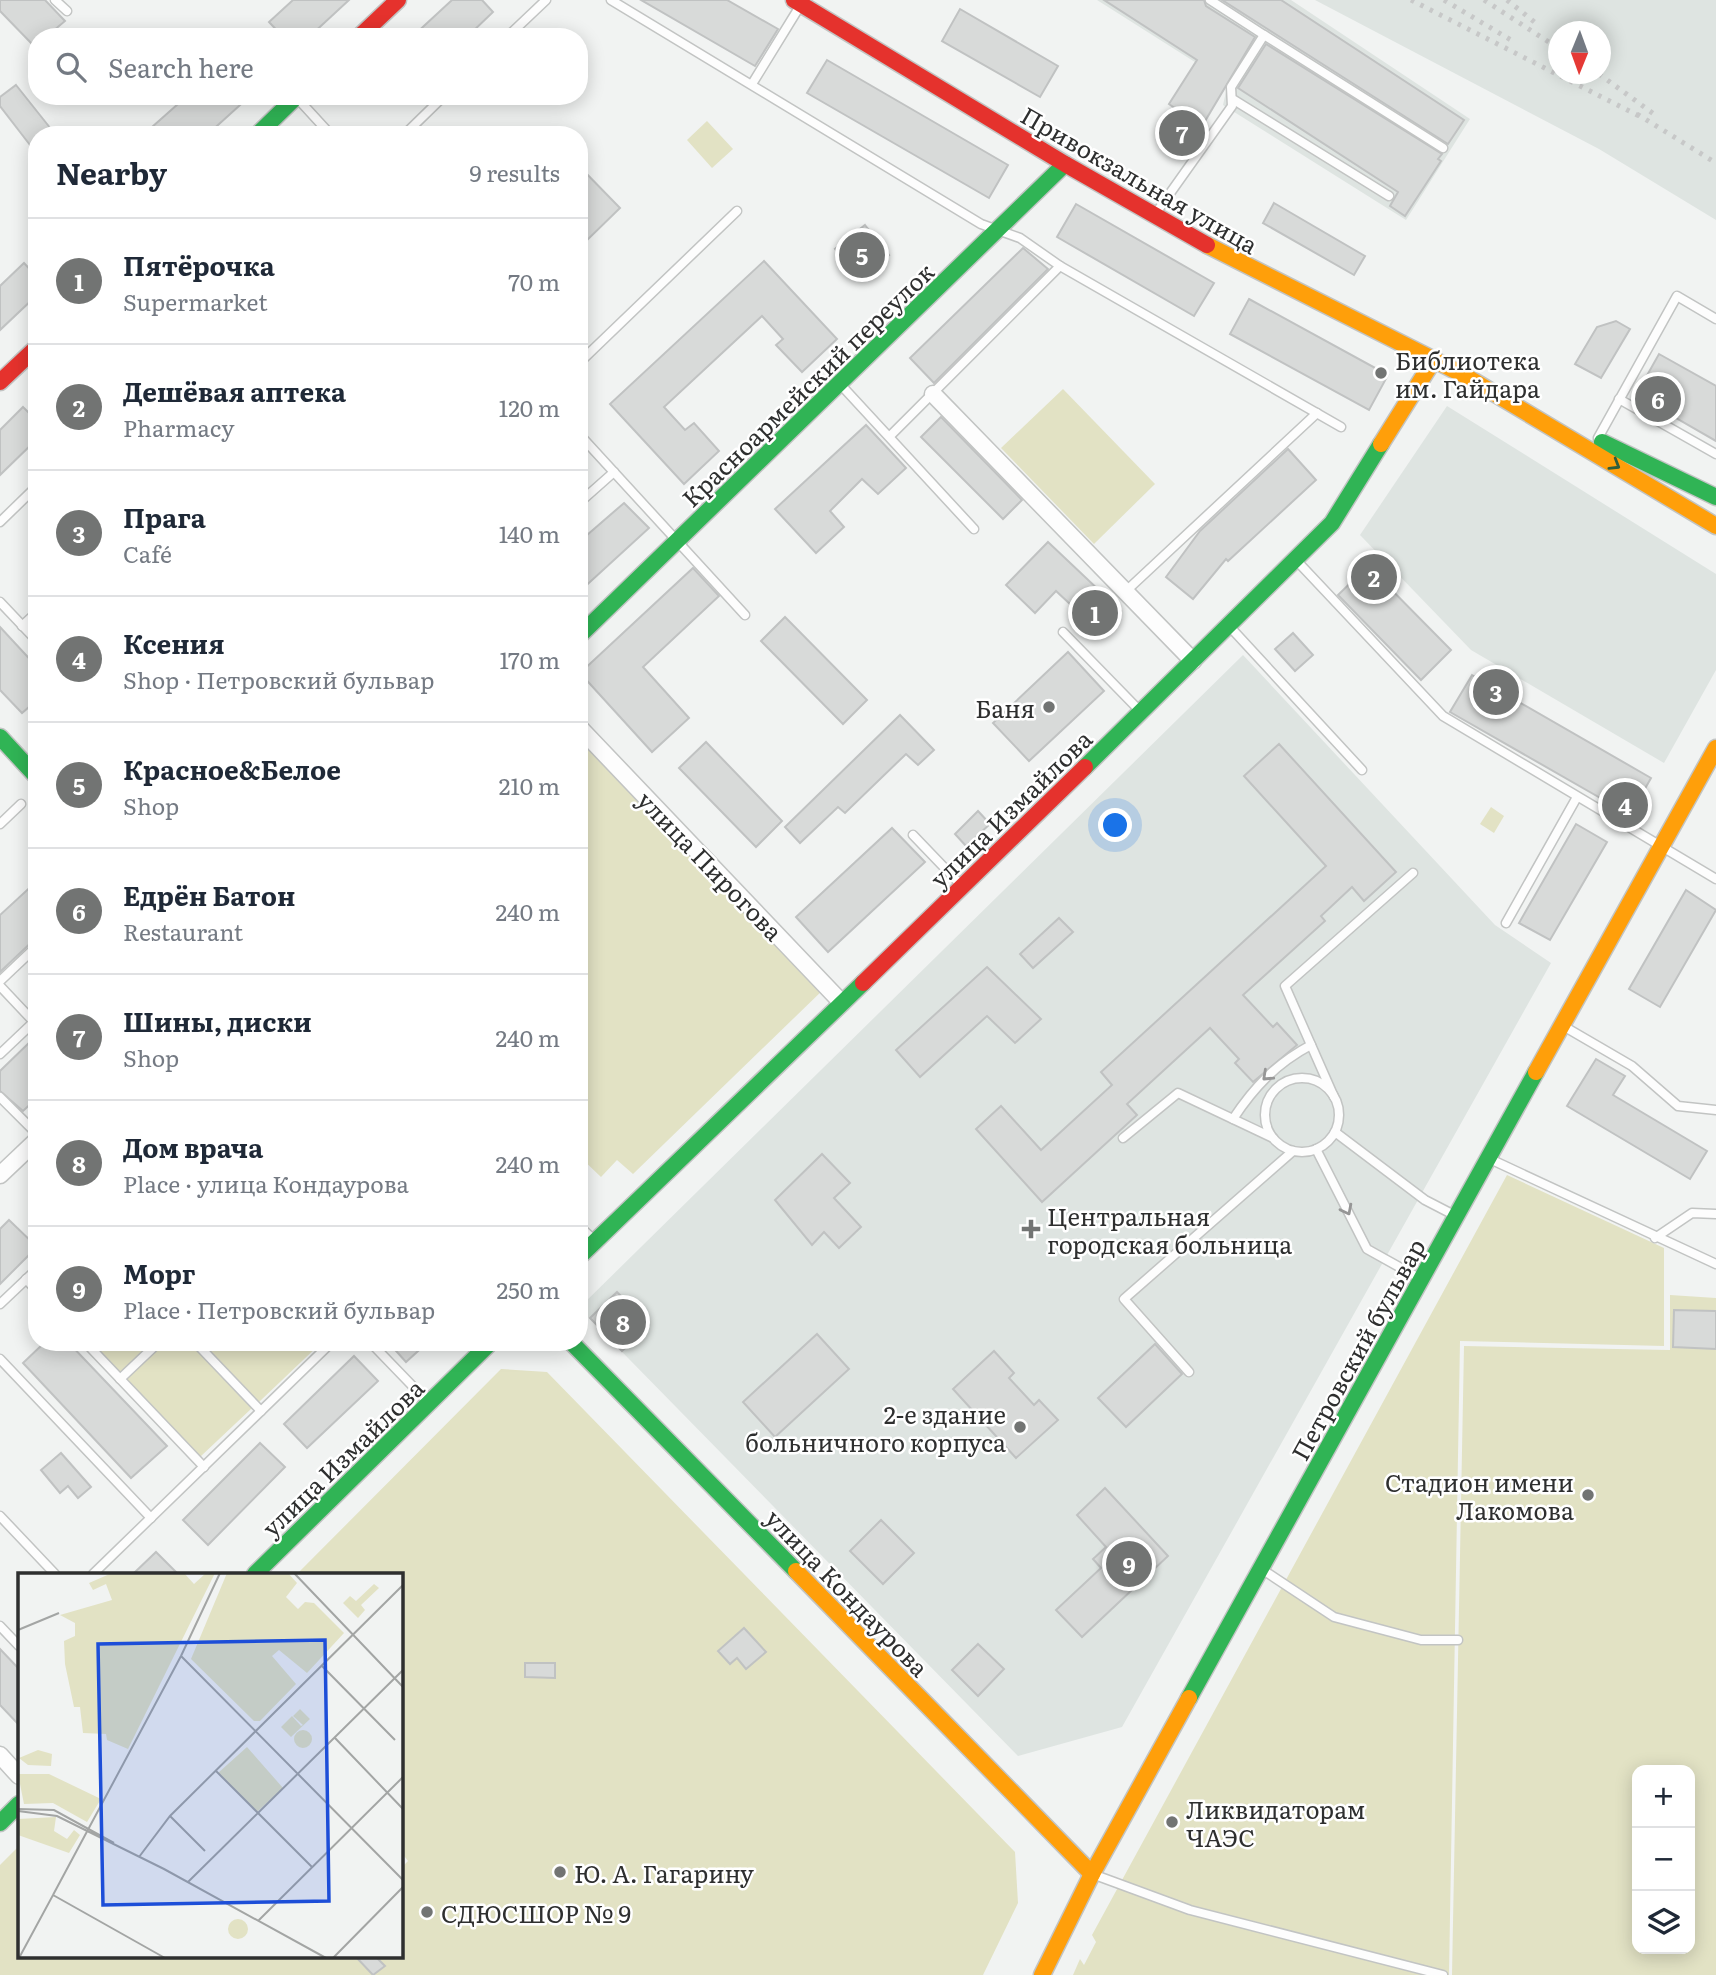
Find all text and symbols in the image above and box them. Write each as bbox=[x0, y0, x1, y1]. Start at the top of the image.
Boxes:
north arrow bbox=[1548, 21, 1611, 84]
search box bbox=[28, 28, 588, 105]
text: Search here bbox=[108, 47, 254, 86]
icon: search bbox=[52, 48, 90, 86]
street label: Привокзальная улица bbox=[1015, 97, 1265, 261]
pin: 7 bbox=[1159, 107, 1205, 159]
text: Nearby bbox=[56, 150, 167, 194]
text: 9 results bbox=[470, 155, 560, 189]
pin: 5 bbox=[839, 229, 885, 281]
text: Пятёрочка bbox=[123, 245, 275, 284]
street label: Красноармейский переулок bbox=[673, 254, 941, 514]
text: 1 bbox=[74, 264, 84, 298]
text: 70 m bbox=[508, 264, 560, 298]
text: Supermarket bbox=[123, 284, 267, 318]
place label: Библиотека им. Гайдара bbox=[1395, 342, 1540, 405]
marker: Библиотека им. Гайдара bbox=[1373, 365, 1389, 381]
text: Дешёвая аптека bbox=[123, 371, 346, 410]
pin: 6 bbox=[1635, 373, 1681, 425]
text: 2 bbox=[73, 390, 85, 424]
text: 120 m bbox=[499, 390, 560, 424]
text: Pharmacy bbox=[123, 410, 234, 444]
one-way arrow bbox=[1608, 457, 1621, 470]
text: Прага bbox=[123, 497, 206, 536]
text: 3 bbox=[73, 516, 85, 550]
text: 140 m bbox=[499, 516, 560, 550]
text: Café bbox=[123, 536, 172, 570]
pin: 2 bbox=[1351, 551, 1397, 603]
pin: 1 bbox=[1072, 587, 1118, 639]
text: Ксения bbox=[123, 623, 225, 662]
text: 4 bbox=[72, 642, 86, 676]
text: 170 m bbox=[499, 642, 560, 676]
text: Shop · Петровский бульвар bbox=[123, 662, 434, 696]
pin: 3 bbox=[1473, 666, 1519, 718]
place label: Баня bbox=[975, 690, 1035, 725]
marker: Баня bbox=[1041, 699, 1057, 715]
street label: улица Измайлова bbox=[921, 721, 1099, 895]
text: Красное&Белое bbox=[123, 749, 341, 788]
text: 5 bbox=[73, 768, 85, 802]
text: 210 m bbox=[499, 768, 560, 802]
pin: 4 bbox=[1602, 779, 1648, 831]
street label: улица Пирогова bbox=[630, 782, 792, 948]
text: Shop bbox=[123, 788, 179, 822]
your location bbox=[1098, 808, 1132, 842]
text: Едрён Батон bbox=[123, 875, 295, 914]
text: 6 bbox=[72, 894, 86, 928]
text: 240 m bbox=[495, 894, 560, 928]
text: Restaurant bbox=[123, 914, 243, 948]
text: Шины, диски bbox=[123, 1001, 312, 1040]
text: 7 bbox=[73, 1020, 85, 1054]
text: 240 m bbox=[495, 1020, 560, 1054]
text: Shop bbox=[123, 1040, 179, 1074]
one-way arrow bbox=[1262, 1068, 1275, 1081]
text: Дом врача bbox=[123, 1127, 263, 1166]
text: 8 bbox=[72, 1146, 86, 1180]
text: 240 m bbox=[495, 1146, 560, 1180]
text: Place · улица Кондаурова bbox=[123, 1166, 409, 1200]
place label: Центральная городская больница bbox=[1047, 1198, 1292, 1261]
one-way arrow bbox=[1338, 1203, 1352, 1215]
marker: Центральная городская больница bbox=[1021, 1219, 1041, 1239]
street label: Петровский бульвар bbox=[1281, 1232, 1433, 1466]
text: Морг bbox=[123, 1253, 195, 1292]
text: 9 bbox=[72, 1272, 86, 1306]
text: 250 m bbox=[496, 1272, 560, 1306]
text: Place · Петровский бульвар bbox=[123, 1292, 435, 1326]
pin: 8 bbox=[600, 1296, 646, 1348]
street label: улица Измайлова bbox=[253, 1370, 431, 1544]
place label: 2-е здание больничного корпуса bbox=[745, 1396, 1006, 1459]
marker: 2-е здание больничного корпуса bbox=[1012, 1419, 1028, 1435]
place label: Стадион имени Лакомова bbox=[1385, 1464, 1574, 1527]
marker: Стадион имени Лакомова bbox=[1580, 1487, 1596, 1503]
street label: улица Кондаурова bbox=[759, 1500, 937, 1684]
pin: 9 bbox=[1106, 1538, 1152, 1590]
inset map bbox=[18, 1573, 402, 1958]
map controls bbox=[1632, 1765, 1695, 1954]
button: + bbox=[1632, 1765, 1695, 1828]
place label: Ликвидаторам ЧАЭС bbox=[1186, 1791, 1365, 1854]
marker: Ликвидаторам ЧАЭС bbox=[1164, 1814, 1180, 1830]
button: − bbox=[1632, 1828, 1695, 1891]
place label: Ю. А. Гагарину bbox=[574, 1855, 754, 1890]
marker: Ю. А. Гагарину bbox=[552, 1864, 568, 1880]
button: layers bbox=[1632, 1891, 1695, 1954]
place label: СДЮСШОР № 9 bbox=[441, 1895, 631, 1930]
marker: СДЮСШОР № 9 bbox=[419, 1904, 435, 1920]

